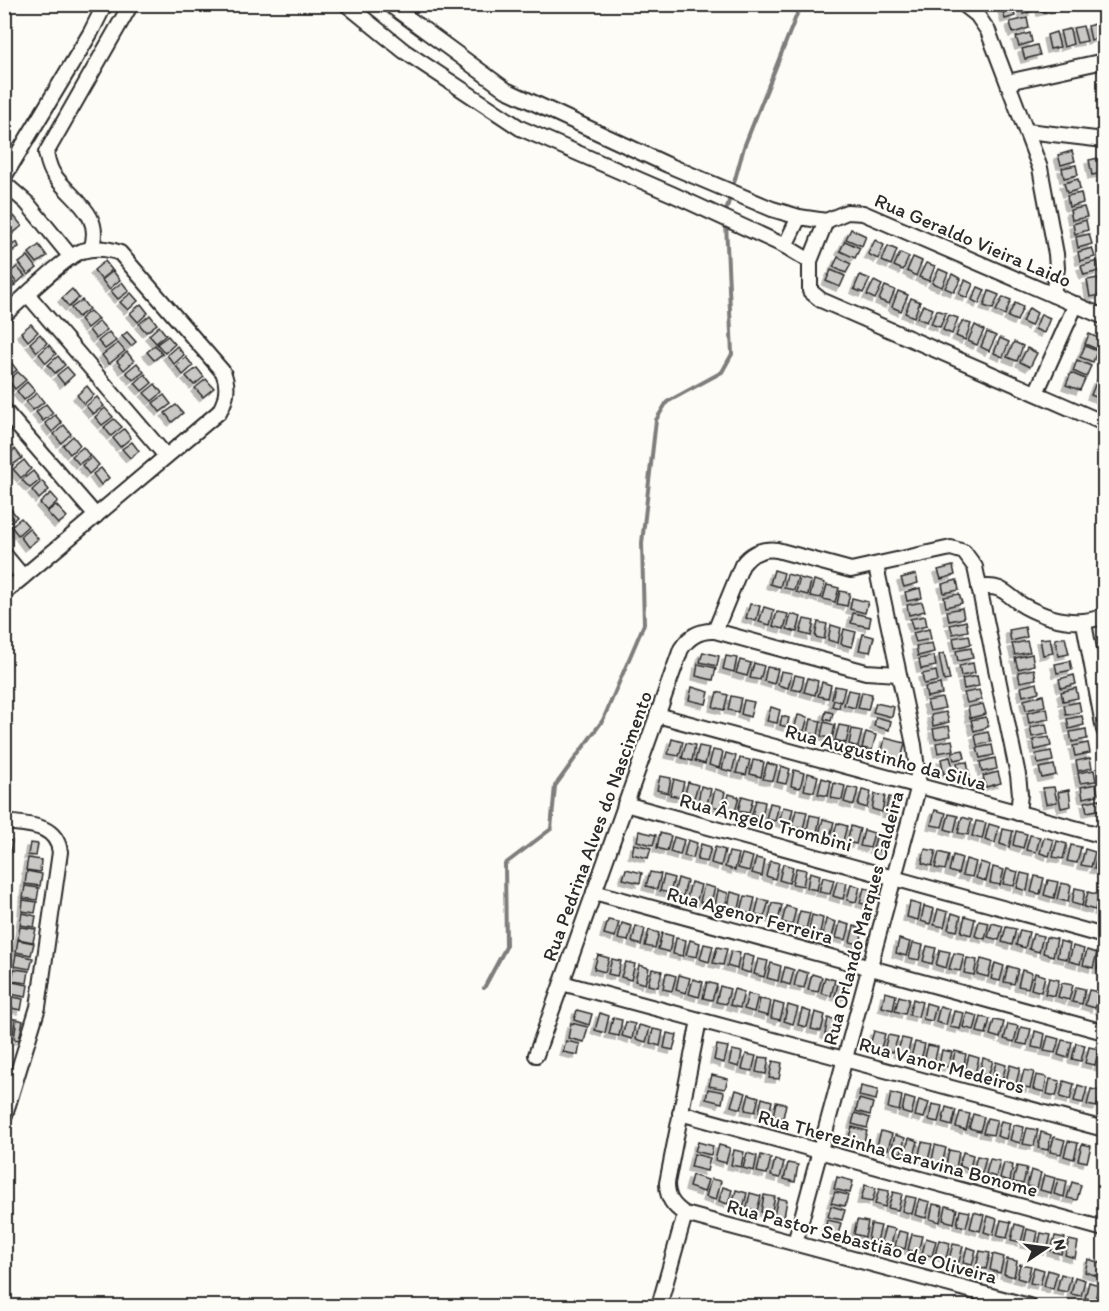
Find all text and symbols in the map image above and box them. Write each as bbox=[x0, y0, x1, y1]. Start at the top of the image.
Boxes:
street label: Rua Geraldo Vieira Laido bbox=[871, 188, 1075, 292]
street label: Rua Pedrina Alves do Nascimento bbox=[537, 688, 657, 964]
street label: Rua Augustinho da Silva bbox=[782, 719, 990, 796]
street label: Rua Ângelo Trombini bbox=[677, 787, 855, 857]
street label: Rua Orlando Marques Caldeira bbox=[817, 788, 909, 1048]
street label: Rua Agenor Ferreira bbox=[664, 881, 836, 949]
street label: Rua Vanor Medeiros bbox=[856, 1031, 1028, 1099]
street label: Rua Therezinha Caravina Bonome bbox=[755, 1104, 1041, 1202]
street label: Rua Pastor Sebastião de Oliveira bbox=[724, 1193, 1000, 1289]
north arrow bbox=[1016, 1218, 1076, 1278]
text: N bbox=[1050, 1237, 1071, 1252]

